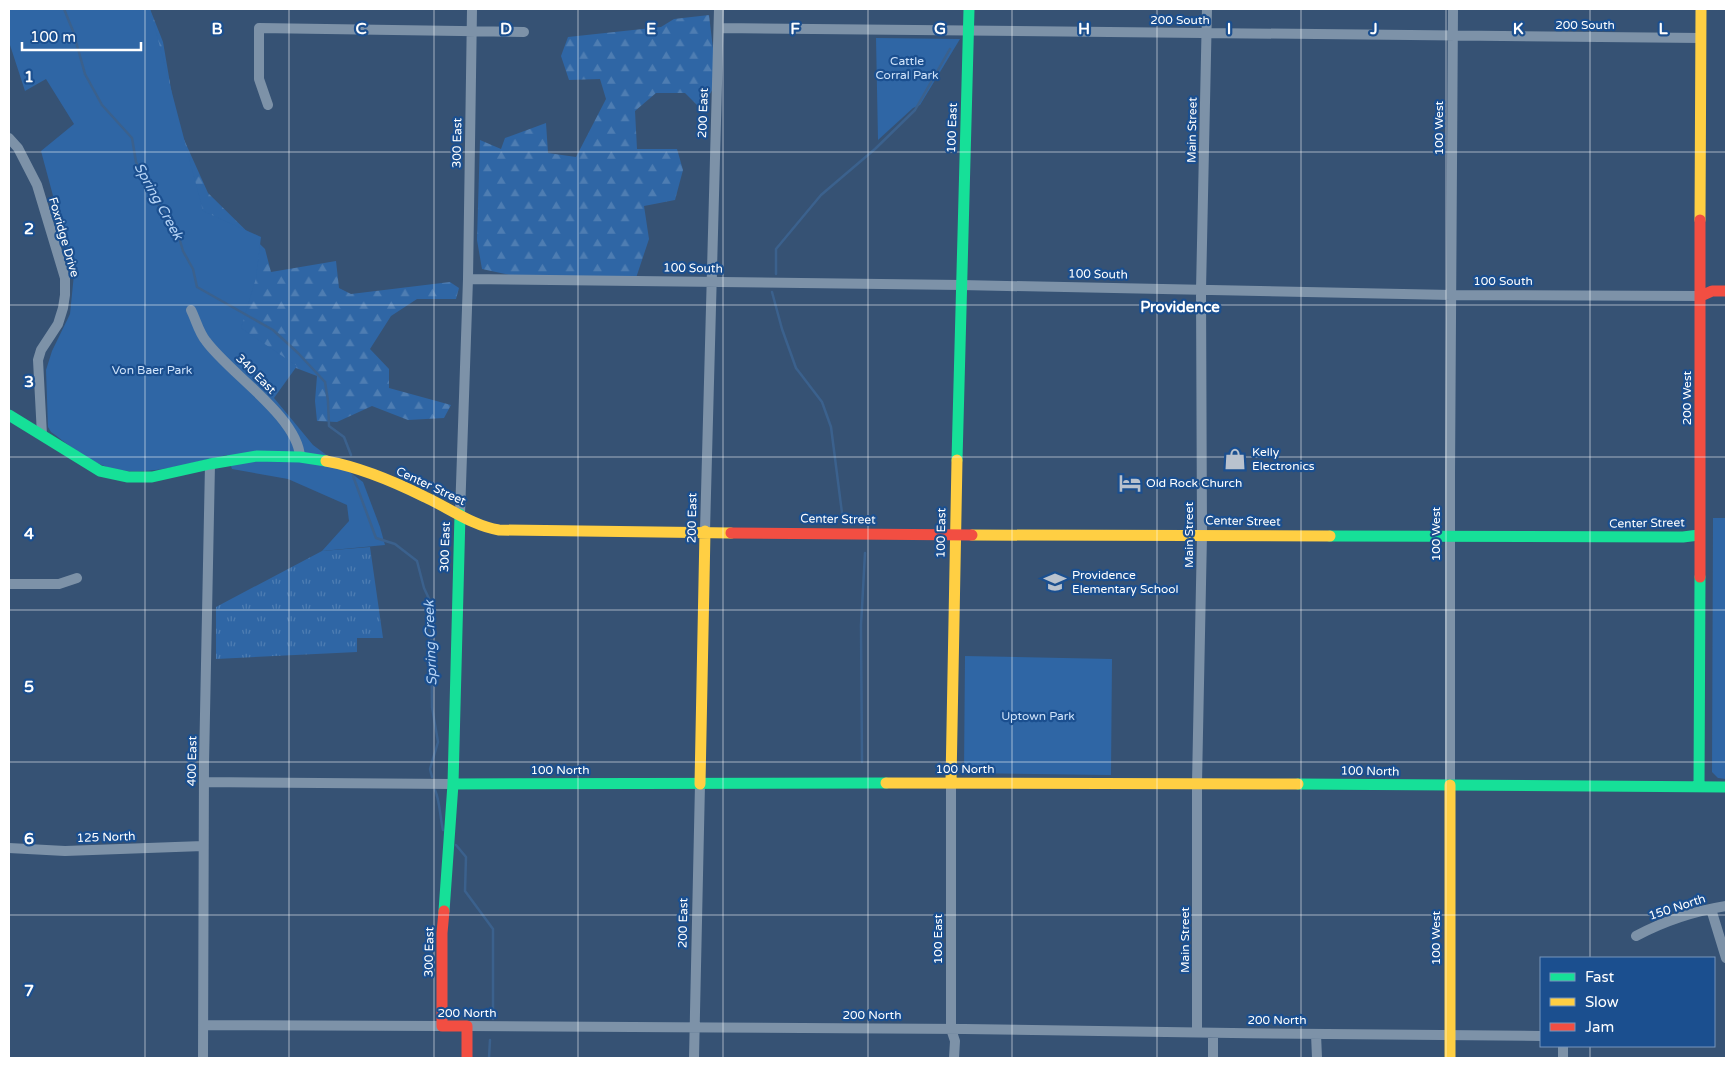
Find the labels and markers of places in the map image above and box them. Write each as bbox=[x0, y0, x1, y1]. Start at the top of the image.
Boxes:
place label: Kelly Electronics bbox=[1252, 445, 1315, 473]
shop icon: Kelly Electronics bbox=[1222, 446, 1248, 472]
hotel icon: Old Rock Church bbox=[1117, 470, 1143, 496]
place label: Old Rock Church bbox=[1146, 476, 1242, 490]
place label: Providence Elementary School bbox=[1072, 568, 1179, 596]
school or university icon: Providence Elementary School bbox=[1042, 569, 1068, 595]

